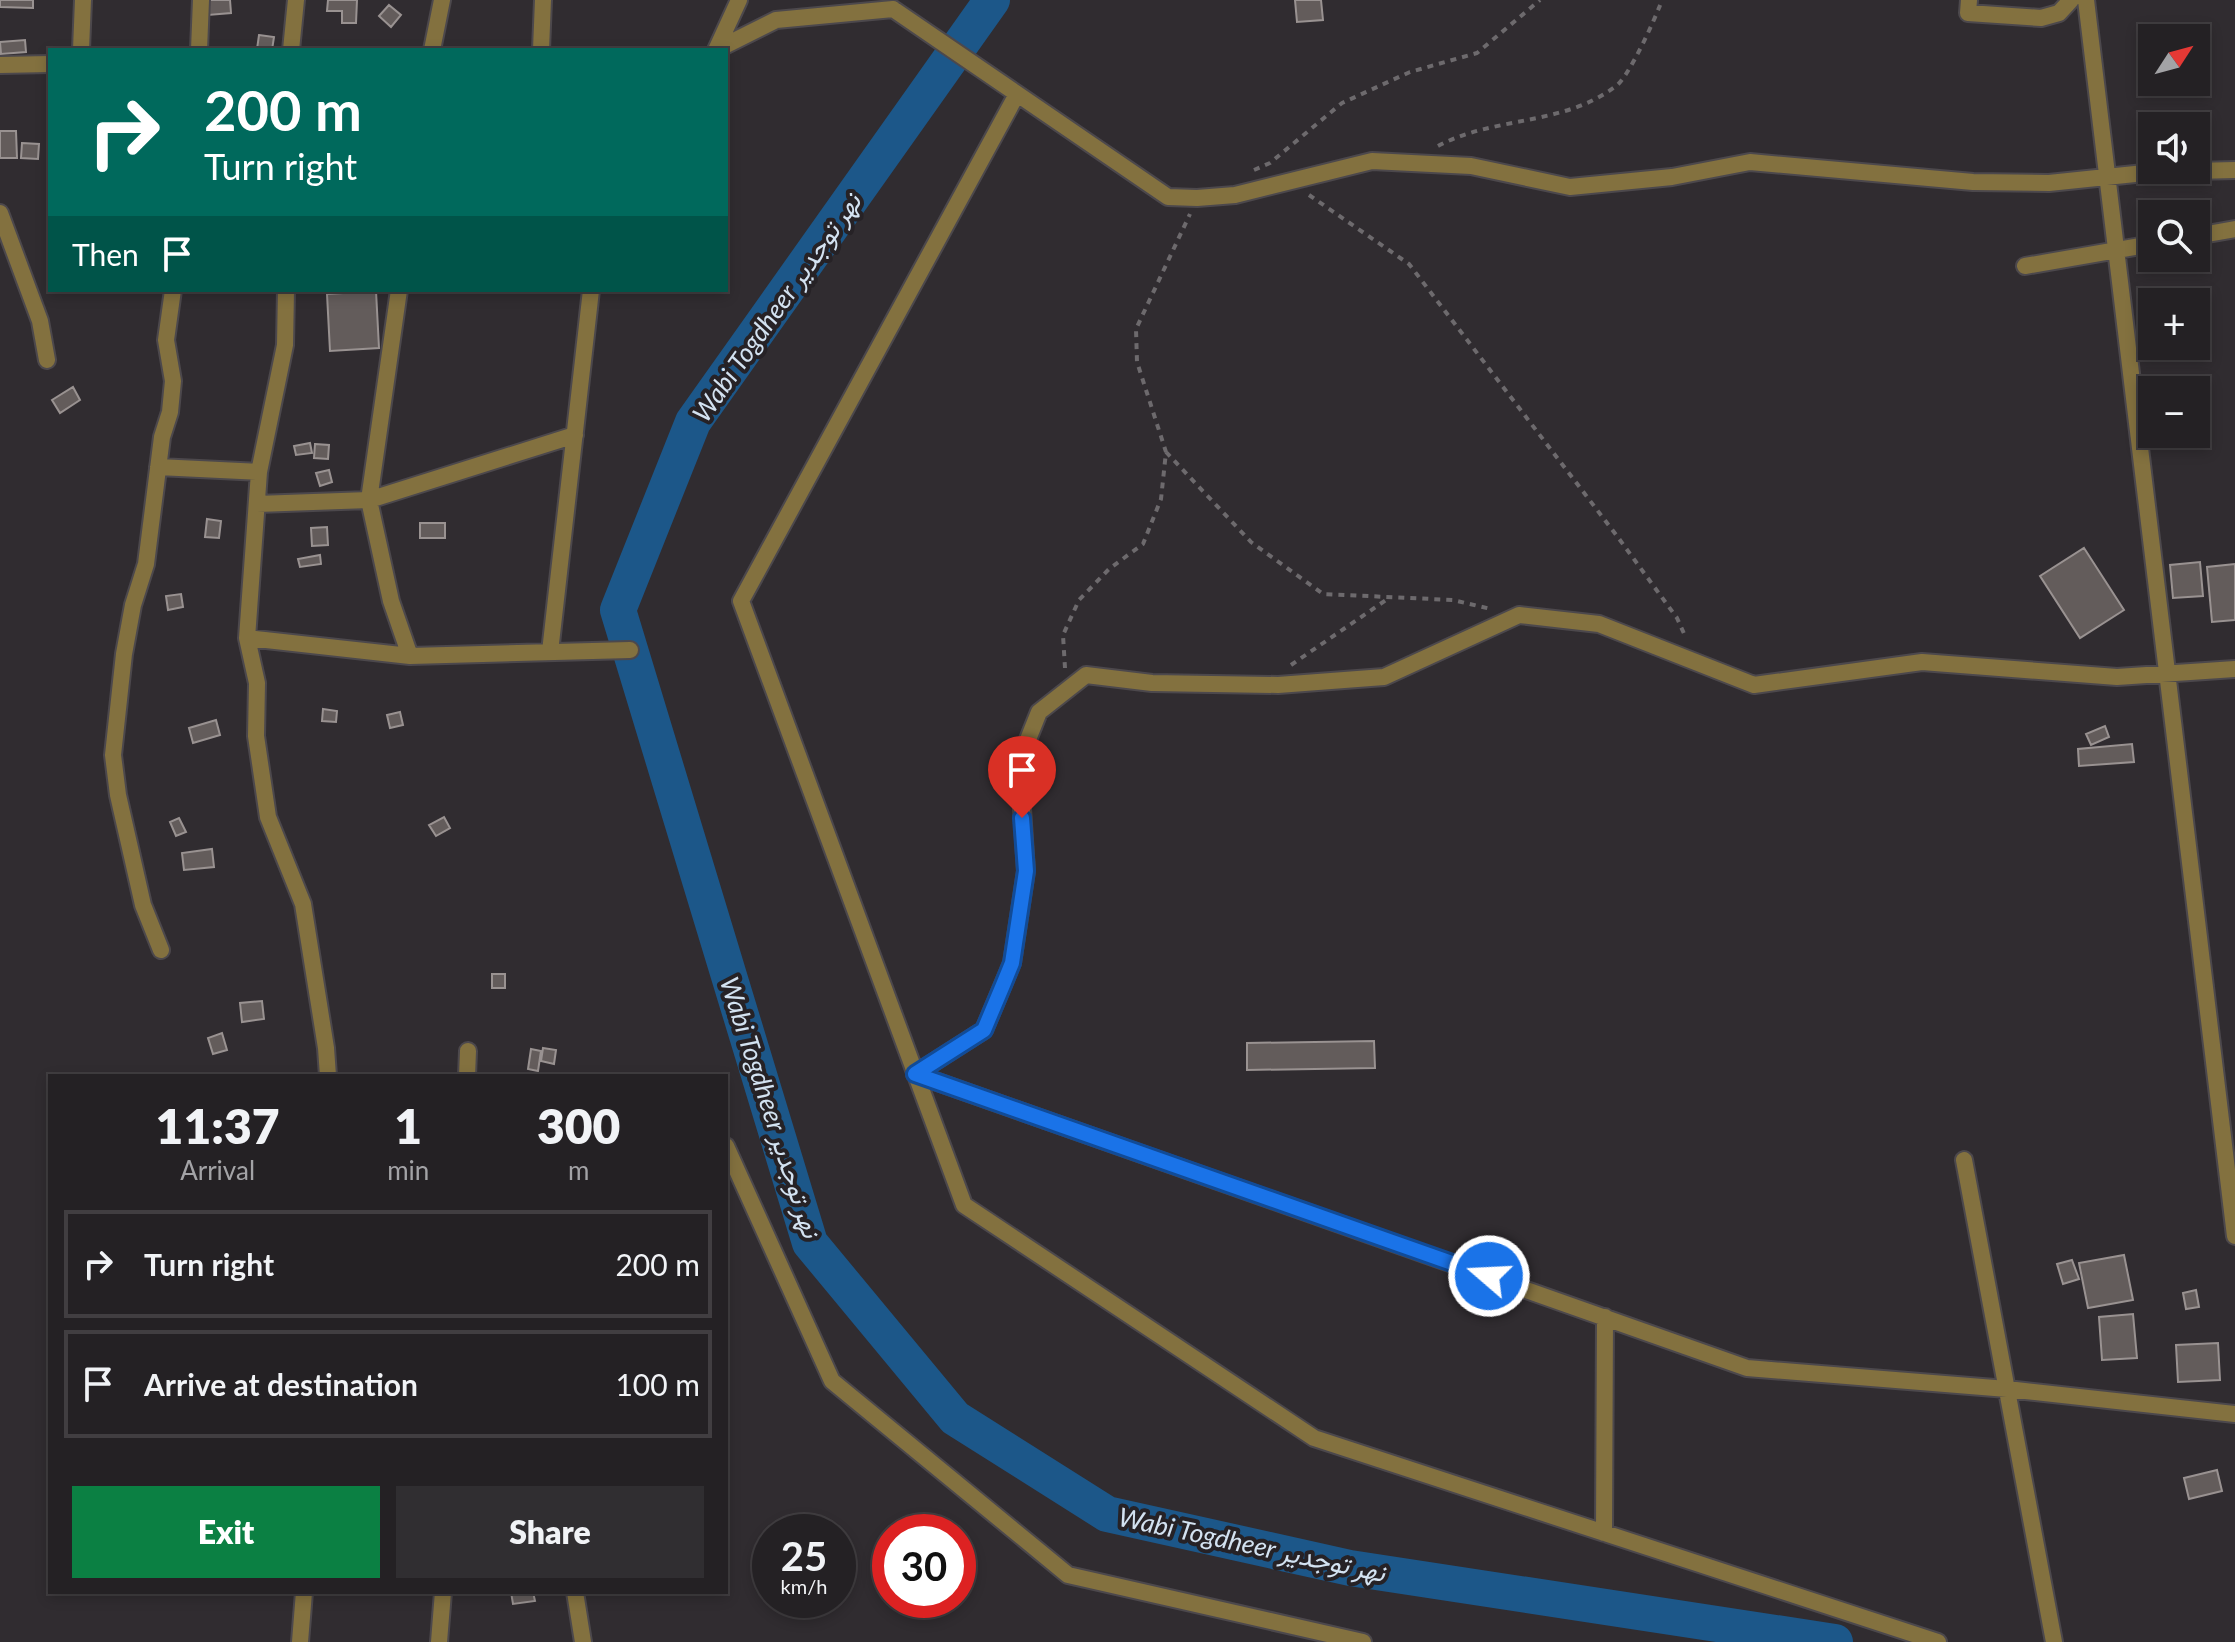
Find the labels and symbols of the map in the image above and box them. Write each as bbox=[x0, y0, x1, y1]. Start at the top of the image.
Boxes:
north arrow bbox=[2138, 24, 2210, 96]
water label: Wabi Togdheer نهر توجدير bbox=[685, 185, 869, 428]
pin bbox=[988, 736, 1056, 818]
water label: Wabi Togdheer نهر توجدير bbox=[713, 973, 829, 1243]
position arrow bbox=[1447, 1234, 1531, 1318]
water label: Wabi Togdheer نهر توجدير bbox=[1115, 1500, 1390, 1589]
speed limit sign: 30 bbox=[872, 1514, 976, 1618]

